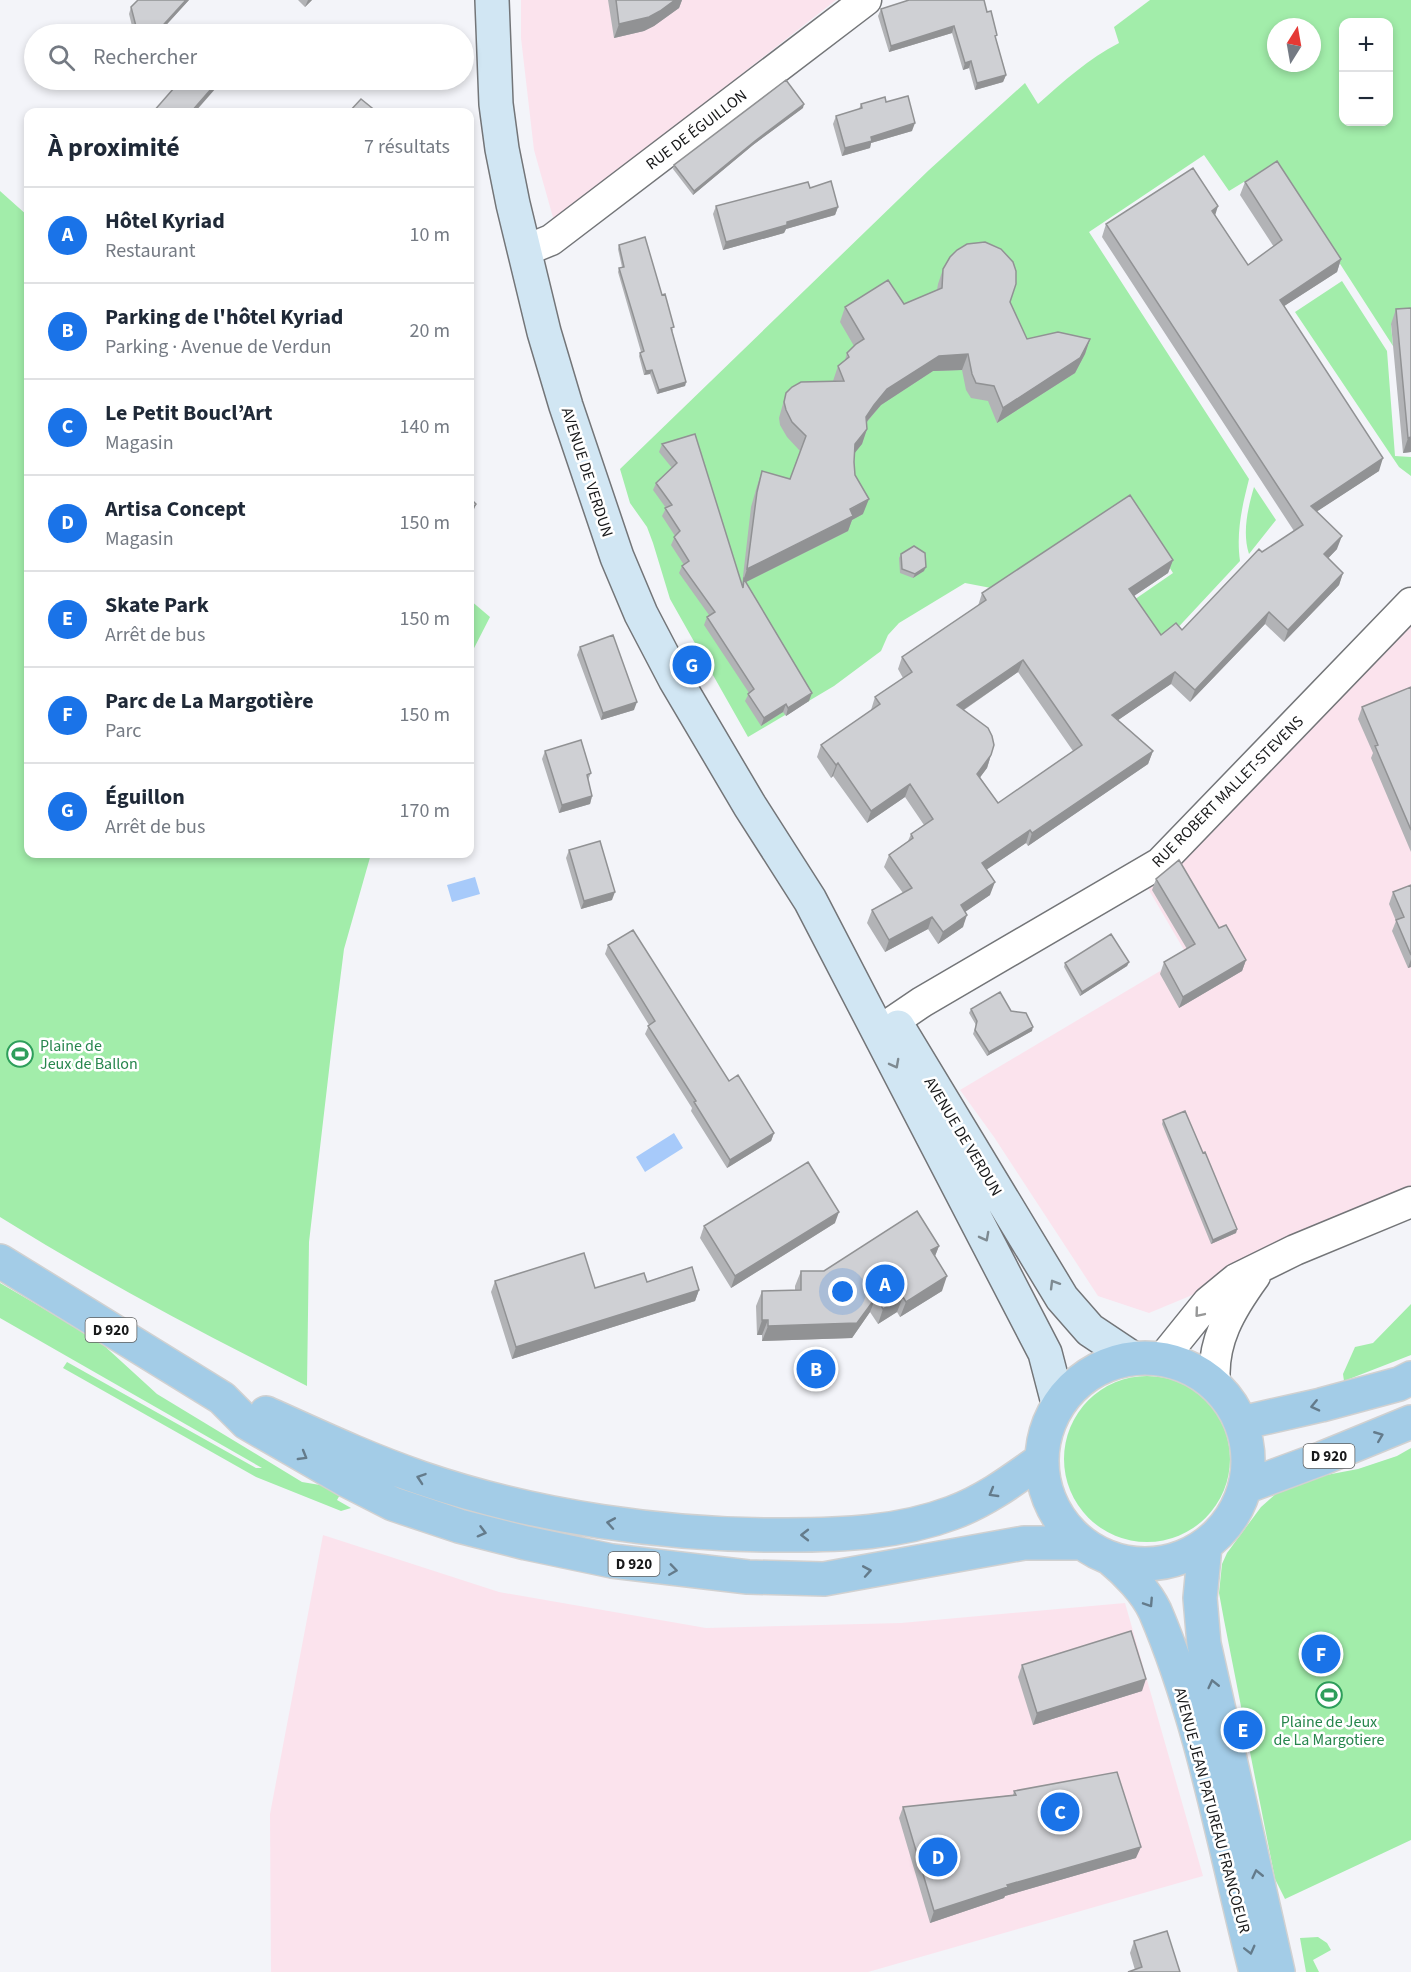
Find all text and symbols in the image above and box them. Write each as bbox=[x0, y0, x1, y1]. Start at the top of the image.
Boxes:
north arrow bbox=[1267, 18, 1321, 72]
map controls bbox=[1339, 18, 1393, 126]
button: + bbox=[1339, 18, 1393, 72]
search box bbox=[24, 24, 474, 90]
icon: search bbox=[45, 41, 78, 74]
text: Rechercher bbox=[93, 41, 197, 73]
button: − bbox=[1339, 72, 1393, 126]
street label: RUE DE ÉGUILLON bbox=[641, 84, 752, 175]
text: À proximité bbox=[48, 129, 180, 166]
text: 7 résultats bbox=[364, 133, 450, 161]
text: Hôtel Kyriad bbox=[105, 205, 225, 237]
text: A bbox=[62, 221, 73, 249]
text: 10 m bbox=[410, 221, 450, 249]
text: Restaurant bbox=[105, 237, 196, 265]
text: Parking de l'hôtel Kyriad bbox=[105, 301, 343, 333]
text: B bbox=[61, 317, 74, 345]
text: 20 m bbox=[410, 317, 450, 345]
text: Parking · Avenue de Verdun bbox=[105, 333, 332, 361]
text: Le Petit Boucl’Art bbox=[105, 397, 273, 429]
street label: AVENUE DE VERDUN bbox=[556, 405, 618, 540]
text: C bbox=[62, 413, 73, 441]
text: 140 m bbox=[400, 413, 450, 441]
text: Magasin bbox=[105, 429, 174, 457]
text: Artisa Concept bbox=[105, 493, 246, 525]
text: D bbox=[61, 509, 74, 537]
text: 150 m bbox=[400, 509, 450, 537]
text: Magasin bbox=[105, 525, 174, 553]
text: Skate Park bbox=[105, 589, 209, 621]
text: E bbox=[62, 605, 73, 633]
text: 150 m bbox=[400, 605, 450, 633]
text: Arrêt de bus bbox=[105, 621, 205, 649]
pin: G bbox=[672, 642, 712, 688]
text: Parc de La Margotière bbox=[105, 685, 314, 717]
text: F bbox=[62, 701, 73, 729]
text: 150 m bbox=[400, 701, 450, 729]
street label: RUE ROBERT MALLET-STEVENS bbox=[1147, 711, 1308, 872]
text: Parc bbox=[105, 717, 141, 745]
text: Éguillon bbox=[105, 781, 185, 813]
text: G bbox=[61, 797, 74, 825]
text: 170 m bbox=[400, 797, 450, 825]
text: Arrêt de bus bbox=[105, 813, 205, 841]
place label: Plaine de Jeux de Ballon bbox=[40, 1035, 138, 1075]
sports icon: Plaine de Jeux de Ballon bbox=[5, 1039, 35, 1069]
one-way arrow bbox=[888, 1058, 899, 1068]
street label: AVENUE DE VERDUN bbox=[919, 1073, 1007, 1200]
one-way arrow bbox=[977, 1231, 989, 1242]
pin: A bbox=[866, 1262, 904, 1306]
your location bbox=[828, 1277, 857, 1306]
one-way arrow bbox=[1049, 1280, 1061, 1290]
one-way arrow bbox=[1195, 1306, 1206, 1317]
road number: D 920 bbox=[86, 1318, 136, 1342]
pin: B bbox=[796, 1346, 836, 1392]
one-way arrow bbox=[1310, 1399, 1320, 1412]
one-way arrow bbox=[1372, 1431, 1383, 1443]
road number: D 920 bbox=[1304, 1444, 1354, 1468]
one-way arrow bbox=[297, 1448, 307, 1460]
one-way arrow bbox=[416, 1472, 427, 1485]
one-way arrow bbox=[989, 1486, 999, 1497]
one-way arrow bbox=[606, 1517, 615, 1529]
one-way arrow bbox=[477, 1524, 487, 1537]
one-way arrow bbox=[801, 1529, 810, 1541]
road number: D 920 bbox=[608, 1552, 660, 1576]
one-way arrow bbox=[668, 1563, 678, 1575]
one-way arrow bbox=[862, 1565, 872, 1578]
one-way arrow bbox=[1142, 1596, 1153, 1607]
pin: F bbox=[1302, 1632, 1340, 1676]
one-way arrow bbox=[1207, 1679, 1220, 1689]
sports icon: Plaine de Jeux de La Margotiere bbox=[1314, 1680, 1344, 1710]
street label: AVENUE JEAN PATUREAU FRANCOEUR bbox=[1171, 1685, 1255, 1935]
pin: E bbox=[1224, 1708, 1262, 1752]
place label: Plaine de Jeux de La Margotiere bbox=[1274, 1711, 1385, 1751]
pin: C bbox=[1040, 1790, 1080, 1834]
pin: D bbox=[918, 1834, 958, 1880]
one-way arrow bbox=[1251, 1869, 1264, 1879]
one-way arrow bbox=[1243, 1945, 1256, 1955]

